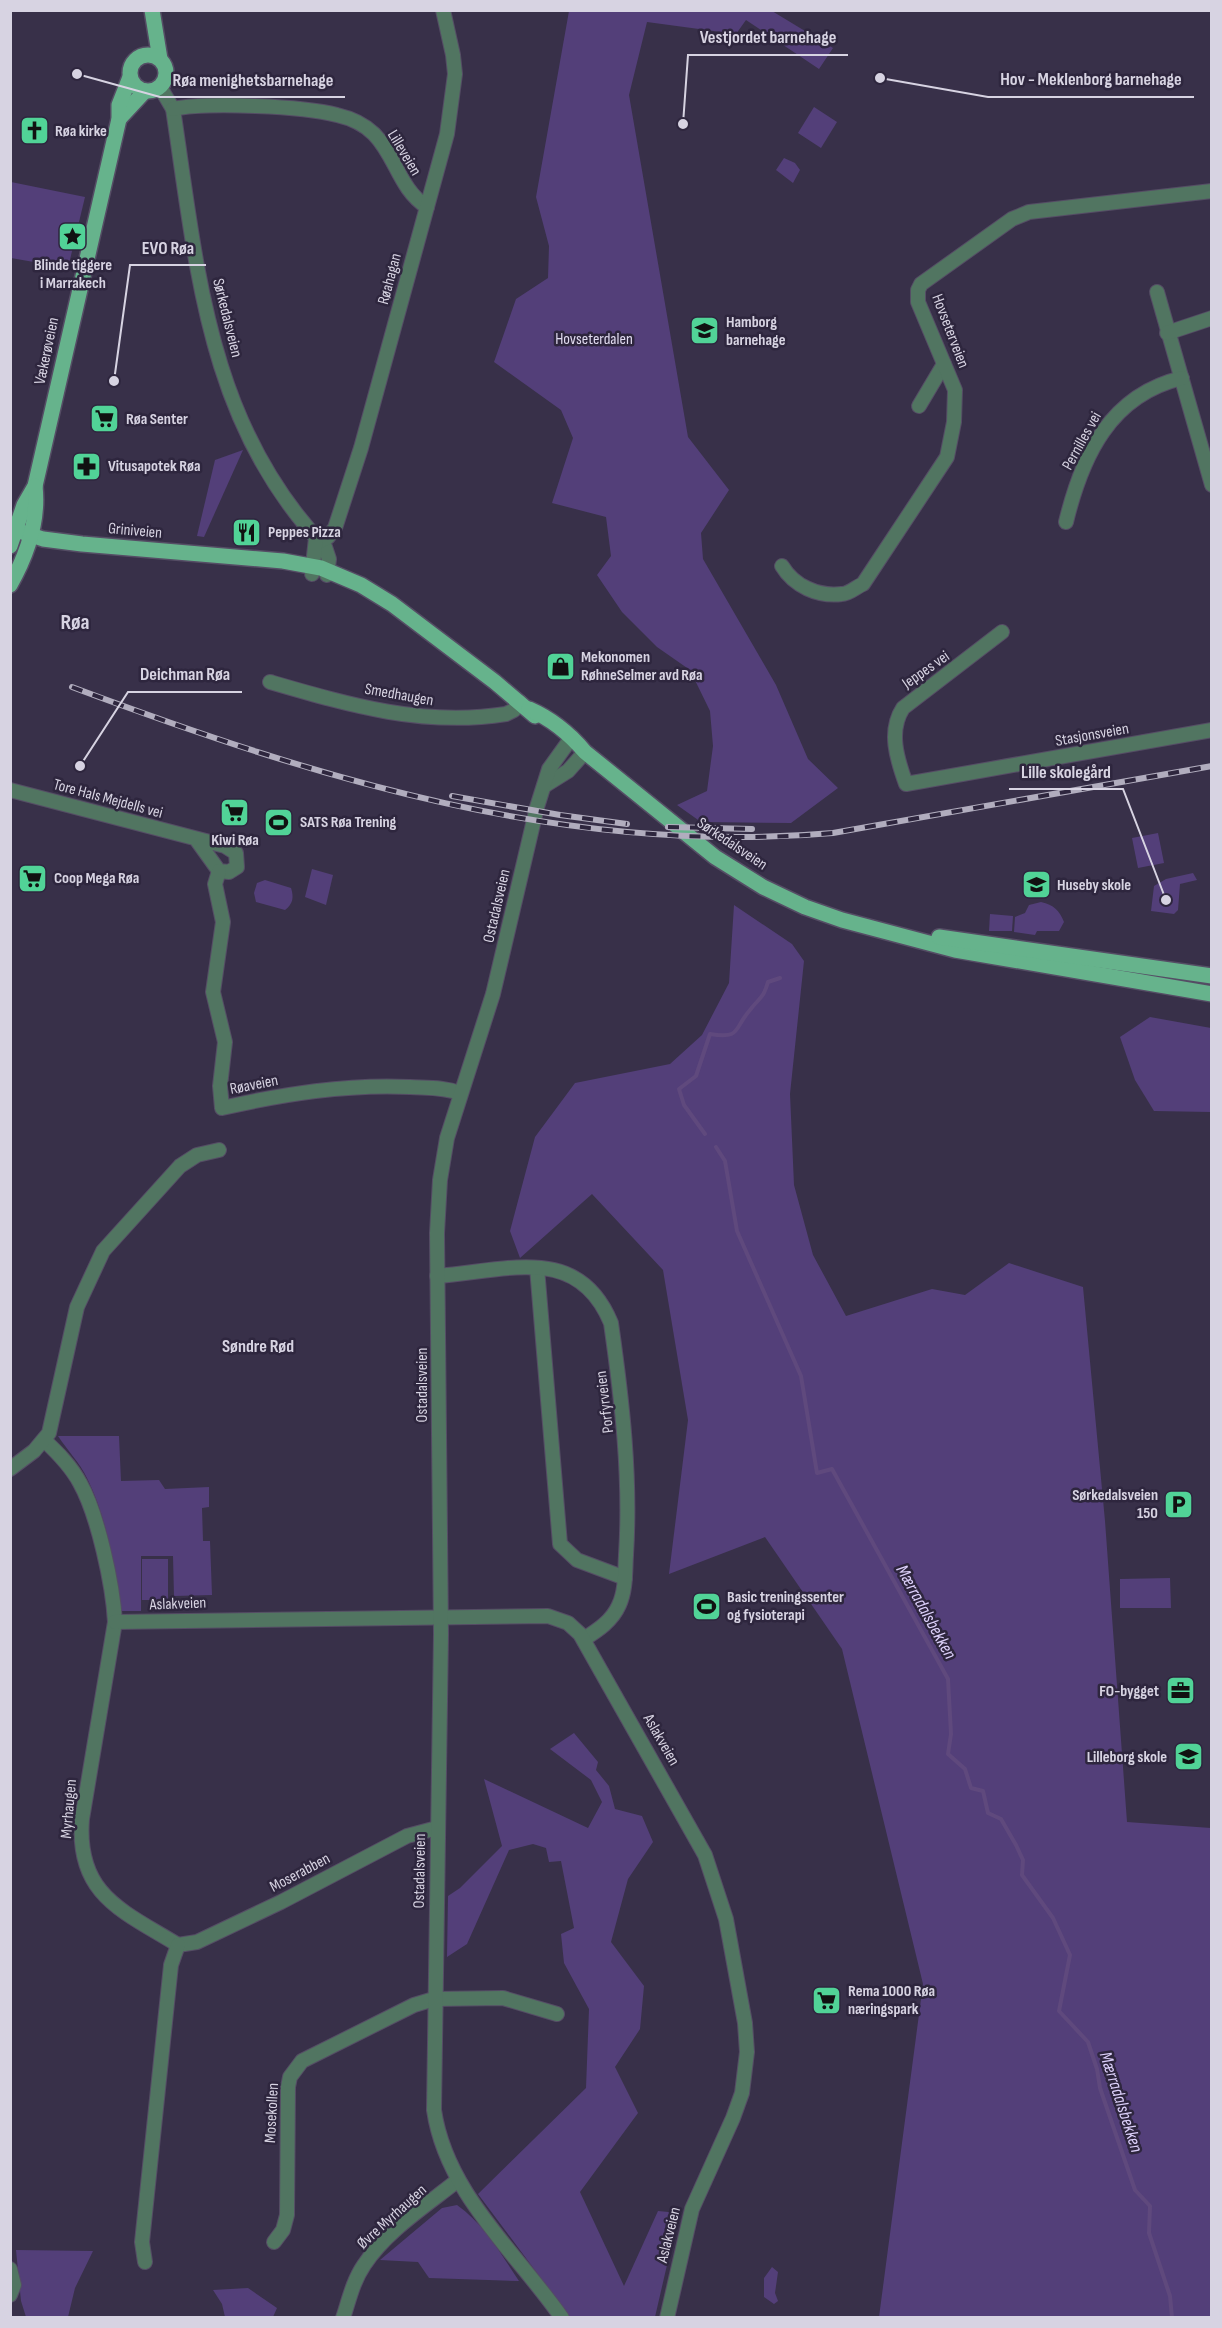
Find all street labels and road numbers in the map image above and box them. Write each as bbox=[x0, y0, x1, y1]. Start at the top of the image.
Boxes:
street label: Lilleveien bbox=[383, 127, 425, 179]
street label: Røahagan bbox=[374, 251, 406, 307]
street label: Sørkedalsveien bbox=[208, 277, 246, 359]
street label: Hovseterveien bbox=[927, 291, 973, 371]
street label: Vækerøveien bbox=[31, 316, 63, 386]
street label: Pernilles vei bbox=[1058, 408, 1106, 473]
street label: Griniveien bbox=[107, 519, 163, 543]
street label: Jeppes vei bbox=[898, 647, 953, 694]
street label: Smedhaugen bbox=[363, 680, 435, 710]
street label: Stasjonsveien bbox=[1054, 719, 1130, 751]
street label: Tore Hals Mejdells vei bbox=[51, 775, 165, 823]
street label: Sørkedalsveien bbox=[693, 814, 771, 874]
street label: Ostadalsveien bbox=[479, 867, 515, 945]
street label: Røaveien bbox=[228, 1071, 280, 1099]
street label: Ostadalsveien bbox=[413, 1348, 432, 1422]
street label: Porfyrveien bbox=[592, 1370, 618, 1434]
street label: Aslakveien bbox=[148, 1594, 207, 1615]
street label: Aslakveien bbox=[638, 1710, 683, 1769]
street label: Myrhaugen bbox=[57, 1778, 81, 1840]
street label: Ostadalsveien bbox=[410, 1833, 430, 1909]
street label: Moserabben bbox=[267, 1849, 333, 1897]
street label: Mosekollen bbox=[261, 2083, 283, 2143]
street label: Øvre Myrhaugen bbox=[353, 2181, 431, 2253]
street label: Aslakveien bbox=[653, 2205, 685, 2266]

